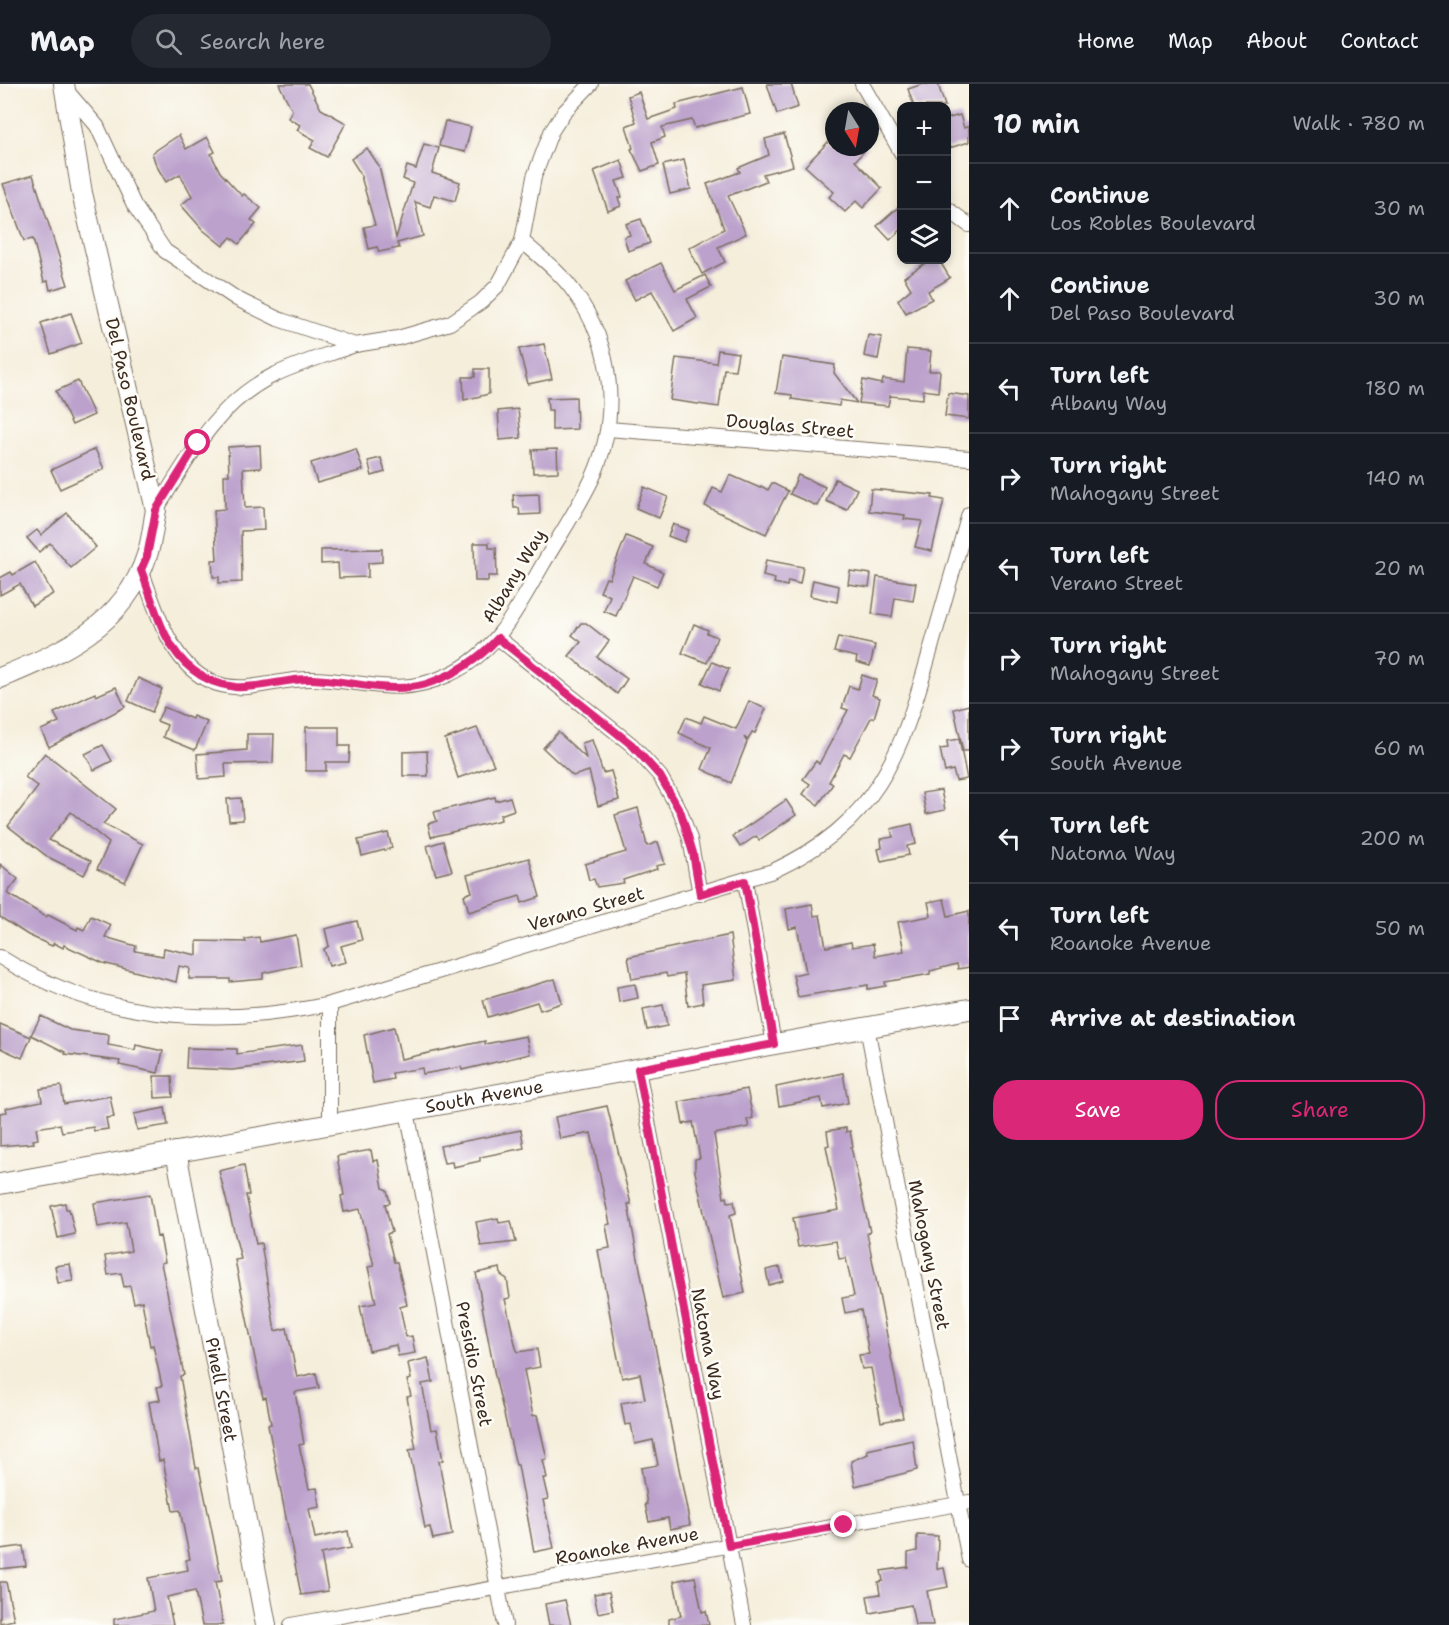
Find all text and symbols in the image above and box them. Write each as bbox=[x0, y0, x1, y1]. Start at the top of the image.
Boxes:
search box bbox=[131, 14, 551, 68]
text: Map bbox=[30, 22, 95, 60]
icon: search bbox=[152, 25, 185, 58]
text: Search here bbox=[200, 27, 325, 56]
text: Home bbox=[1077, 27, 1135, 55]
text: Map bbox=[1168, 27, 1213, 55]
text: About bbox=[1246, 27, 1307, 55]
text: Contact bbox=[1340, 27, 1419, 55]
north arrow bbox=[825, 102, 879, 156]
map controls bbox=[897, 102, 951, 264]
button: + bbox=[897, 102, 951, 156]
text: 10 min bbox=[993, 106, 1080, 141]
text: Walk · 780 m bbox=[1293, 110, 1425, 136]
button: − bbox=[897, 156, 951, 210]
text: Continue bbox=[1050, 181, 1150, 210]
icon: ahead bbox=[993, 192, 1026, 225]
text: 30 m bbox=[1373, 195, 1425, 221]
button: layers bbox=[897, 210, 951, 264]
text: Los Robles Boulevard bbox=[1050, 210, 1256, 236]
text: Continue bbox=[1050, 271, 1150, 300]
icon: ahead bbox=[993, 282, 1026, 315]
text: 30 m bbox=[1373, 285, 1425, 311]
text: Del Paso Boulevard bbox=[1050, 300, 1235, 326]
street label: Del Paso Boulevard bbox=[100, 315, 160, 483]
text: Turn left bbox=[1050, 361, 1149, 390]
icon: left bbox=[993, 372, 1026, 405]
text: 180 m bbox=[1365, 375, 1425, 401]
text: Albany Way bbox=[1050, 390, 1167, 416]
street label: Douglas Street bbox=[725, 408, 855, 444]
route start bbox=[184, 429, 210, 455]
text: Turn right bbox=[1050, 451, 1167, 480]
icon: right bbox=[993, 462, 1026, 495]
text: 140 m bbox=[1366, 465, 1425, 491]
text: Mahogany Street bbox=[1050, 480, 1220, 506]
street label: Albany Way bbox=[477, 525, 551, 627]
text: Turn left bbox=[1050, 541, 1149, 570]
icon: left bbox=[993, 552, 1026, 585]
text: 20 m bbox=[1374, 555, 1425, 581]
text: Verano Street bbox=[1050, 570, 1183, 596]
text: Turn right bbox=[1050, 631, 1167, 660]
icon: right bbox=[993, 642, 1026, 675]
text: 70 m bbox=[1373, 645, 1425, 671]
text: Mahogany Street bbox=[1050, 660, 1220, 686]
text: Turn right bbox=[1050, 721, 1167, 750]
icon: right bbox=[993, 732, 1026, 765]
text: 60 m bbox=[1373, 735, 1425, 761]
text: South Avenue bbox=[1050, 750, 1183, 776]
text: Turn left bbox=[1050, 811, 1149, 840]
icon: left bbox=[993, 822, 1026, 855]
text: 200 m bbox=[1360, 825, 1425, 851]
text: Natoma Way bbox=[1050, 840, 1176, 866]
street label: Verano Street bbox=[525, 881, 647, 937]
text: Turn left bbox=[1050, 901, 1149, 930]
icon: left bbox=[993, 912, 1026, 945]
text: 50 m bbox=[1375, 915, 1425, 941]
text: Roanoke Avenue bbox=[1050, 930, 1211, 956]
icon: arrive bbox=[993, 1002, 1026, 1035]
text: Arrive at destination bbox=[1050, 1004, 1296, 1033]
street label: South Avenue bbox=[423, 1074, 545, 1119]
button: Save bbox=[993, 1080, 1203, 1140]
button: Share bbox=[1215, 1080, 1425, 1140]
street label: Mahogany Street bbox=[903, 1178, 955, 1332]
street label: Natoma Way bbox=[685, 1286, 731, 1402]
street label: Presidio Street bbox=[450, 1299, 498, 1429]
street label: Pinell Street bbox=[200, 1335, 243, 1444]
route end bbox=[830, 1511, 856, 1537]
street label: Roanoke Avenue bbox=[553, 1522, 701, 1570]

